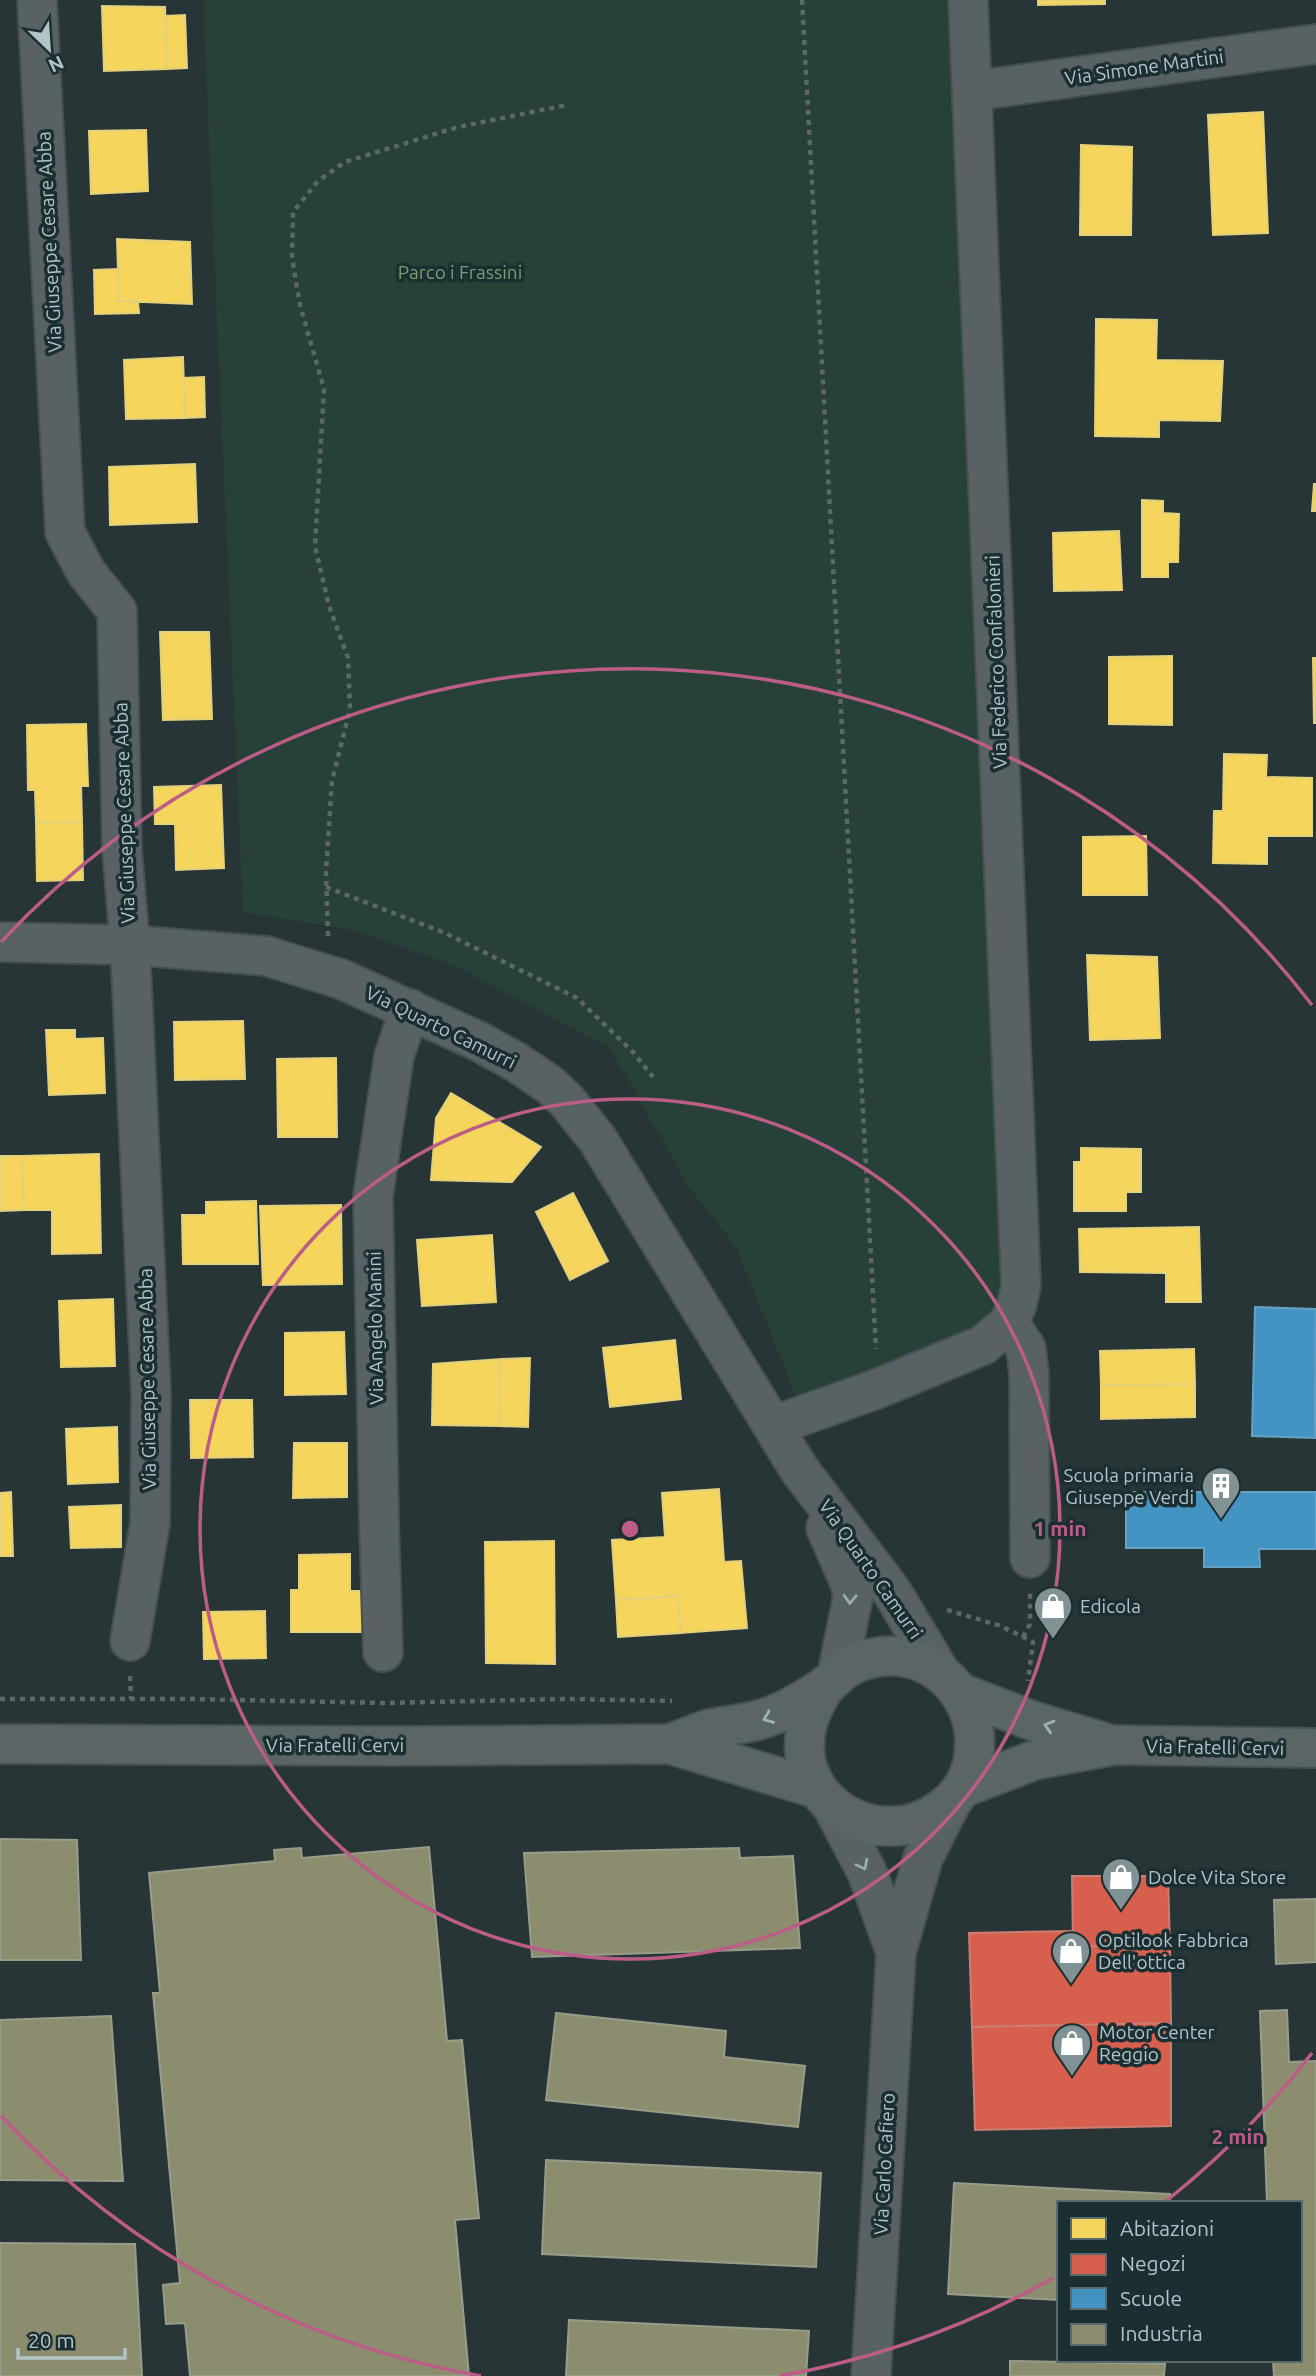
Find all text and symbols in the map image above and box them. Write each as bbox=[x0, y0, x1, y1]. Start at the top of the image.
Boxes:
north arrow bbox=[14, 14, 84, 84]
street label: Via Simone Martini bbox=[1063, 45, 1225, 89]
text: N bbox=[45, 51, 67, 77]
street label: Via Giuseppe Cesare Abba bbox=[32, 131, 66, 353]
park label: Parco i Frassini bbox=[398, 261, 522, 283]
street label: Via Federico Confalonieri bbox=[981, 555, 1011, 769]
street label: Via Giuseppe Cesare Abba bbox=[109, 702, 139, 924]
street label: Via Quarto Camurri bbox=[362, 981, 520, 1073]
street label: Via Angelo Manini bbox=[363, 1251, 387, 1405]
street label: Via Giuseppe Cesare Abba bbox=[134, 1268, 160, 1490]
place label: Scuola primaria Giuseppe Verdi bbox=[1063, 1464, 1194, 1508]
building icon: Scuola primaria Giuseppe Verdi bbox=[1200, 1465, 1242, 1520]
street label: Via Quarto Camurri bbox=[815, 1495, 927, 1643]
text: 1 min bbox=[1033, 1516, 1087, 1540]
centre of rings bbox=[618, 1517, 642, 1541]
shop icon: Edicola bbox=[1032, 1585, 1074, 1640]
one-way arrow bbox=[843, 1594, 858, 1605]
place label: Edicola bbox=[1080, 1595, 1141, 1617]
one-way arrow bbox=[762, 1709, 774, 1723]
one-way arrow bbox=[1043, 1720, 1055, 1735]
street label: Via Fratelli Cervi bbox=[266, 1734, 404, 1756]
street label: Via Fratelli Cervi bbox=[1146, 1735, 1284, 1759]
shop icon: Dolce Vita Store bbox=[1100, 1856, 1142, 1911]
one-way arrow bbox=[855, 1858, 869, 1870]
place label: Dolce Vita Store bbox=[1148, 1866, 1286, 1888]
place label: Optilook Fabbrica Dell'ottica bbox=[1098, 1929, 1249, 1973]
shop icon: Optilook Fabbrica Dell'ottica bbox=[1050, 1930, 1092, 1985]
place label: Motor Center Reggio bbox=[1099, 2021, 1215, 2065]
shop icon: Motor Center Reggio bbox=[1051, 2022, 1093, 2077]
street label: Via Carlo Cafiero bbox=[869, 2092, 899, 2236]
text: 2 min bbox=[1211, 2124, 1265, 2148]
legend bbox=[1057, 2201, 1302, 2362]
text: Abitazioni bbox=[1120, 2216, 1214, 2240]
text: Negozi bbox=[1120, 2251, 1186, 2275]
text: Scuole bbox=[1120, 2286, 1182, 2310]
scale bar bbox=[18, 2316, 124, 2360]
text: Industria bbox=[1120, 2321, 1203, 2345]
text: 20 m bbox=[28, 2328, 75, 2352]

